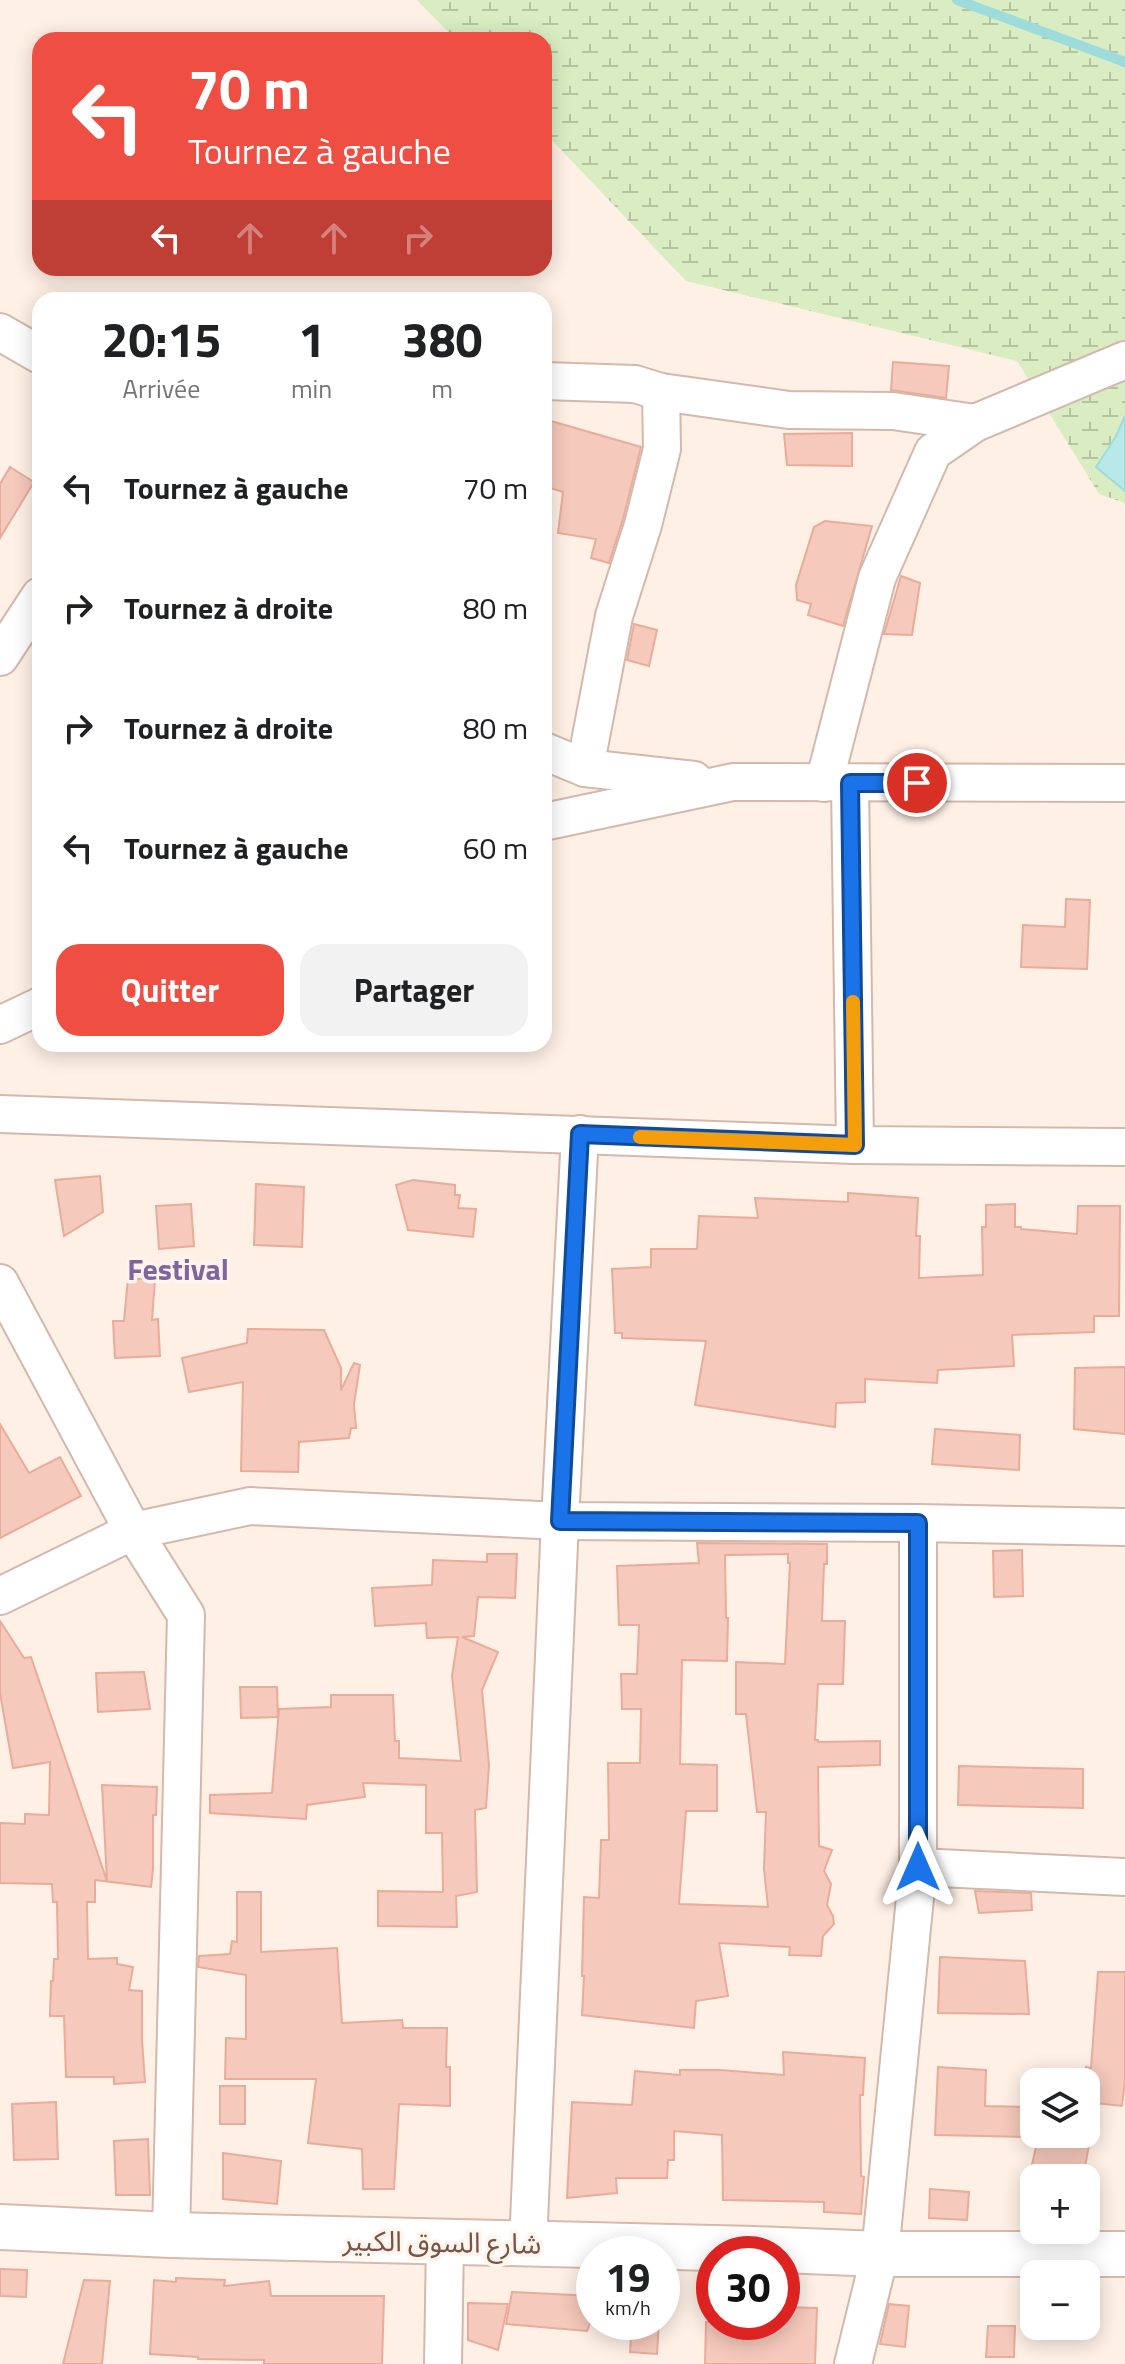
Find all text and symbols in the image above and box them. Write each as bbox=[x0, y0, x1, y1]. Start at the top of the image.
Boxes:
text: 70 m bbox=[188, 46, 310, 131]
icon: left bbox=[56, 64, 160, 168]
text: Tournez à gauche bbox=[188, 123, 451, 178]
icon: left bbox=[144, 216, 188, 260]
icon: ahead bbox=[228, 216, 272, 260]
icon: ahead bbox=[312, 216, 356, 260]
icon: right bbox=[396, 216, 440, 260]
text: 20:15 bbox=[102, 303, 221, 376]
text: 1 bbox=[298, 303, 325, 376]
text: 380 bbox=[402, 303, 482, 376]
text: Arrivée bbox=[123, 369, 200, 408]
text: min bbox=[291, 369, 332, 408]
text: m bbox=[431, 369, 453, 408]
text: Tournez à gauche bbox=[124, 465, 349, 511]
text: 70 m bbox=[463, 465, 528, 511]
icon: left bbox=[56, 466, 100, 510]
text: Tournez à droite bbox=[124, 585, 333, 631]
text: 80 m bbox=[463, 585, 528, 631]
icon: right bbox=[56, 586, 100, 630]
text: Tournez à droite bbox=[124, 705, 333, 751]
text: 80 m bbox=[463, 705, 528, 751]
icon: right bbox=[56, 706, 100, 750]
pin bbox=[883, 749, 951, 817]
icon: arrive bbox=[895, 761, 939, 805]
text: Tournez à gauche bbox=[124, 825, 349, 871]
text: 60 m bbox=[463, 825, 528, 871]
icon: left bbox=[56, 826, 100, 870]
button: Quitter bbox=[56, 944, 284, 1036]
button: Partager bbox=[300, 944, 528, 1036]
district label: Festival bbox=[127, 1246, 229, 1292]
position arrow bbox=[876, 1825, 960, 1909]
map controls bbox=[1020, 2068, 1100, 2340]
button: layers bbox=[1020, 2068, 1100, 2148]
button: + bbox=[1020, 2164, 1100, 2244]
street label: شارع السوق الكبير bbox=[341, 2218, 542, 2265]
speed limit sign: 30 bbox=[696, 2236, 800, 2340]
text: 19 bbox=[606, 2247, 650, 2308]
button: − bbox=[1020, 2260, 1100, 2340]
text: km/h bbox=[605, 2292, 651, 2323]

